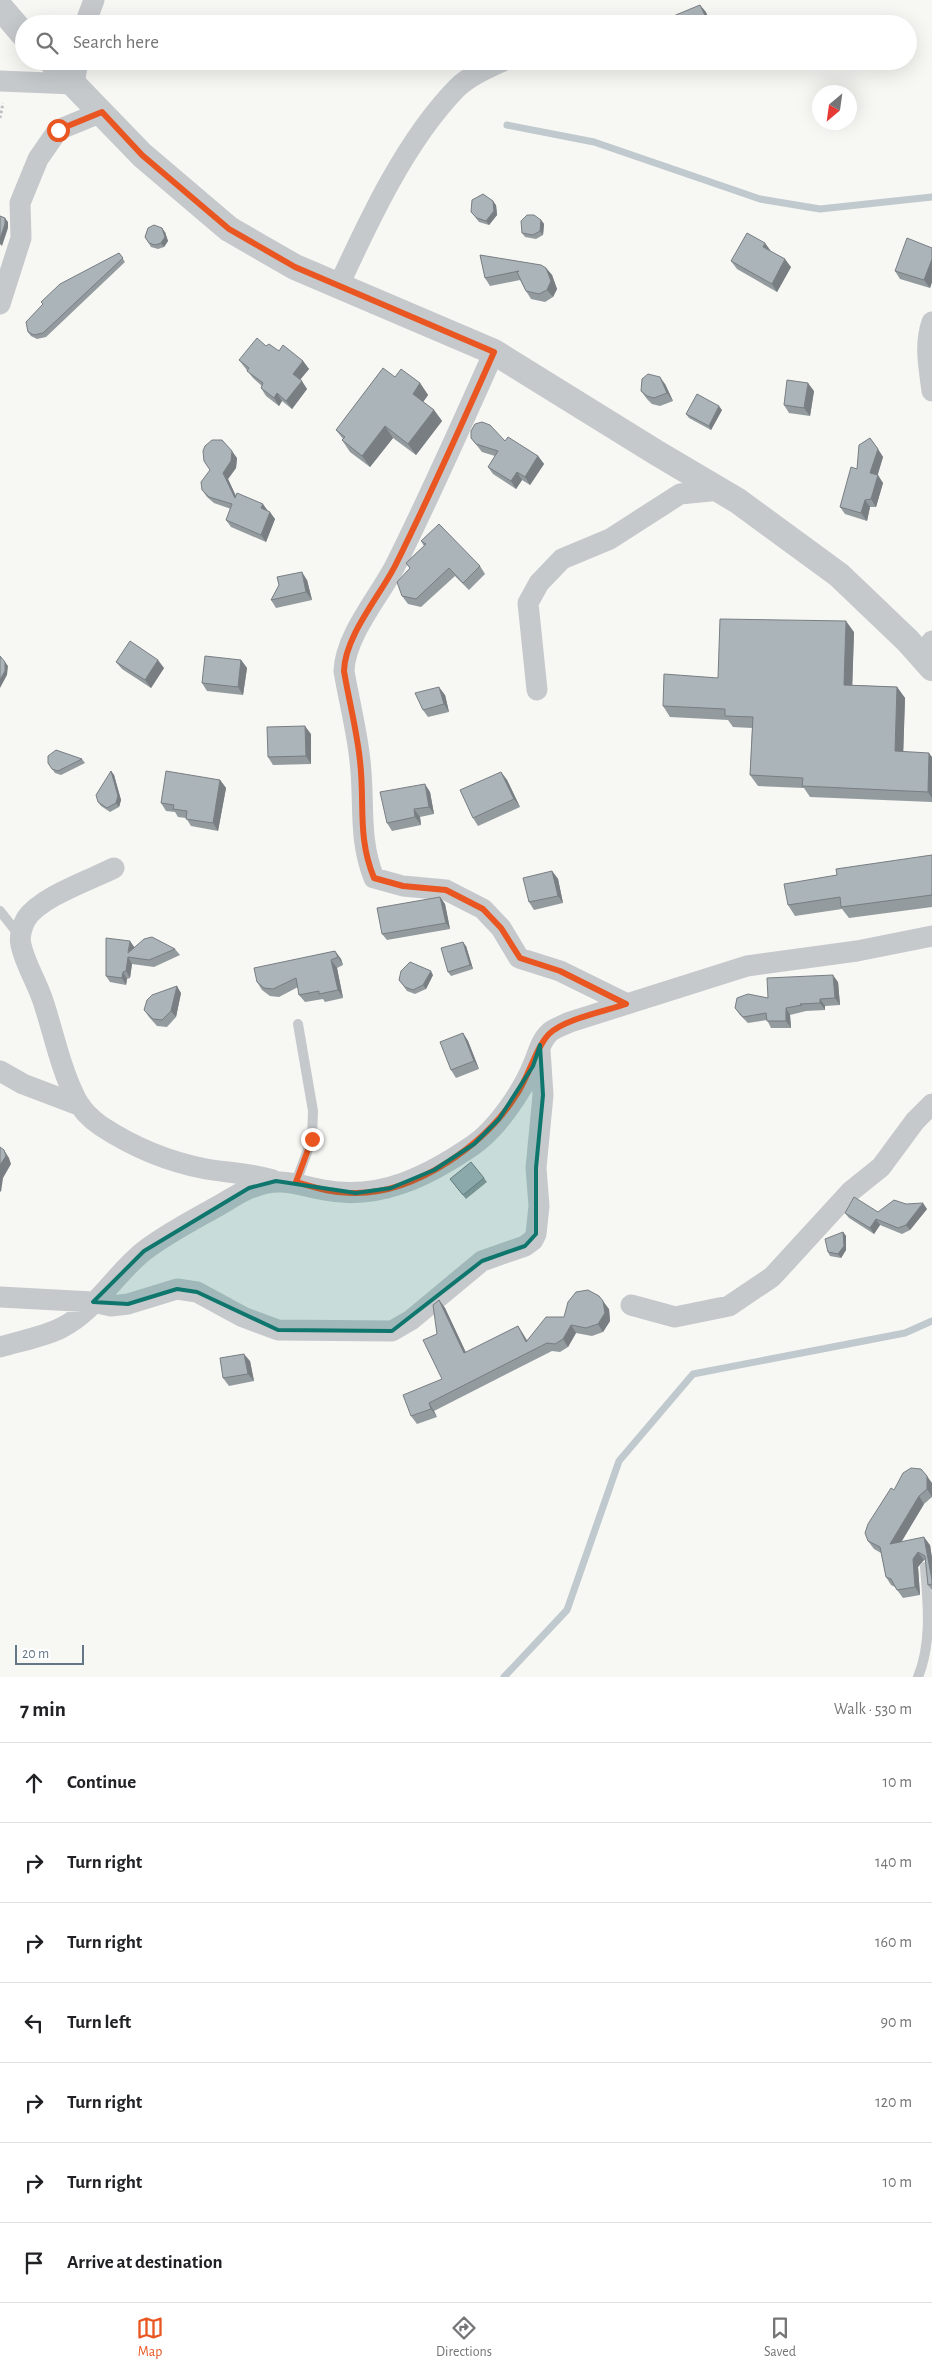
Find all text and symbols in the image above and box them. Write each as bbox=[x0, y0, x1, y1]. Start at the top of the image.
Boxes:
search box bbox=[15, 15, 917, 70]
icon: search bbox=[33, 29, 61, 57]
text: Search here bbox=[73, 33, 159, 52]
north arrow bbox=[812, 85, 857, 130]
route start bbox=[47, 119, 70, 142]
route end bbox=[301, 1128, 324, 1151]
scale bar bbox=[15, 1642, 84, 1665]
text: 20 m bbox=[22, 1647, 49, 1661]
text: 7 min bbox=[20, 1699, 66, 1720]
text: Walk · 530 m bbox=[834, 1701, 912, 1717]
icon: ahead bbox=[20, 1769, 48, 1797]
text: Continue bbox=[67, 1773, 136, 1792]
text: 10 m bbox=[883, 1774, 912, 1790]
icon: right bbox=[20, 1849, 48, 1877]
text: Turn right bbox=[67, 1853, 142, 1872]
text: 140 m bbox=[875, 1854, 912, 1870]
icon: right bbox=[20, 1929, 48, 1957]
text: Turn right bbox=[67, 1933, 142, 1952]
text: 160 m bbox=[875, 1934, 912, 1950]
icon: left bbox=[20, 2009, 48, 2037]
text: Turn left bbox=[67, 2013, 131, 2032]
text: 90 m bbox=[881, 2014, 912, 2030]
icon: right bbox=[20, 2089, 48, 2117]
text: Turn right bbox=[67, 2093, 142, 2112]
text: 120 m bbox=[875, 2094, 912, 2110]
icon: right bbox=[20, 2169, 48, 2197]
text: Turn right bbox=[67, 2173, 142, 2192]
text: 10 m bbox=[883, 2174, 912, 2190]
icon: arrive bbox=[20, 2249, 48, 2277]
text: Arrive at destination bbox=[67, 2253, 223, 2272]
tab: Map bbox=[136, 2314, 164, 2361]
tab: Directions bbox=[436, 2314, 492, 2361]
tab: Saved bbox=[764, 2314, 796, 2361]

